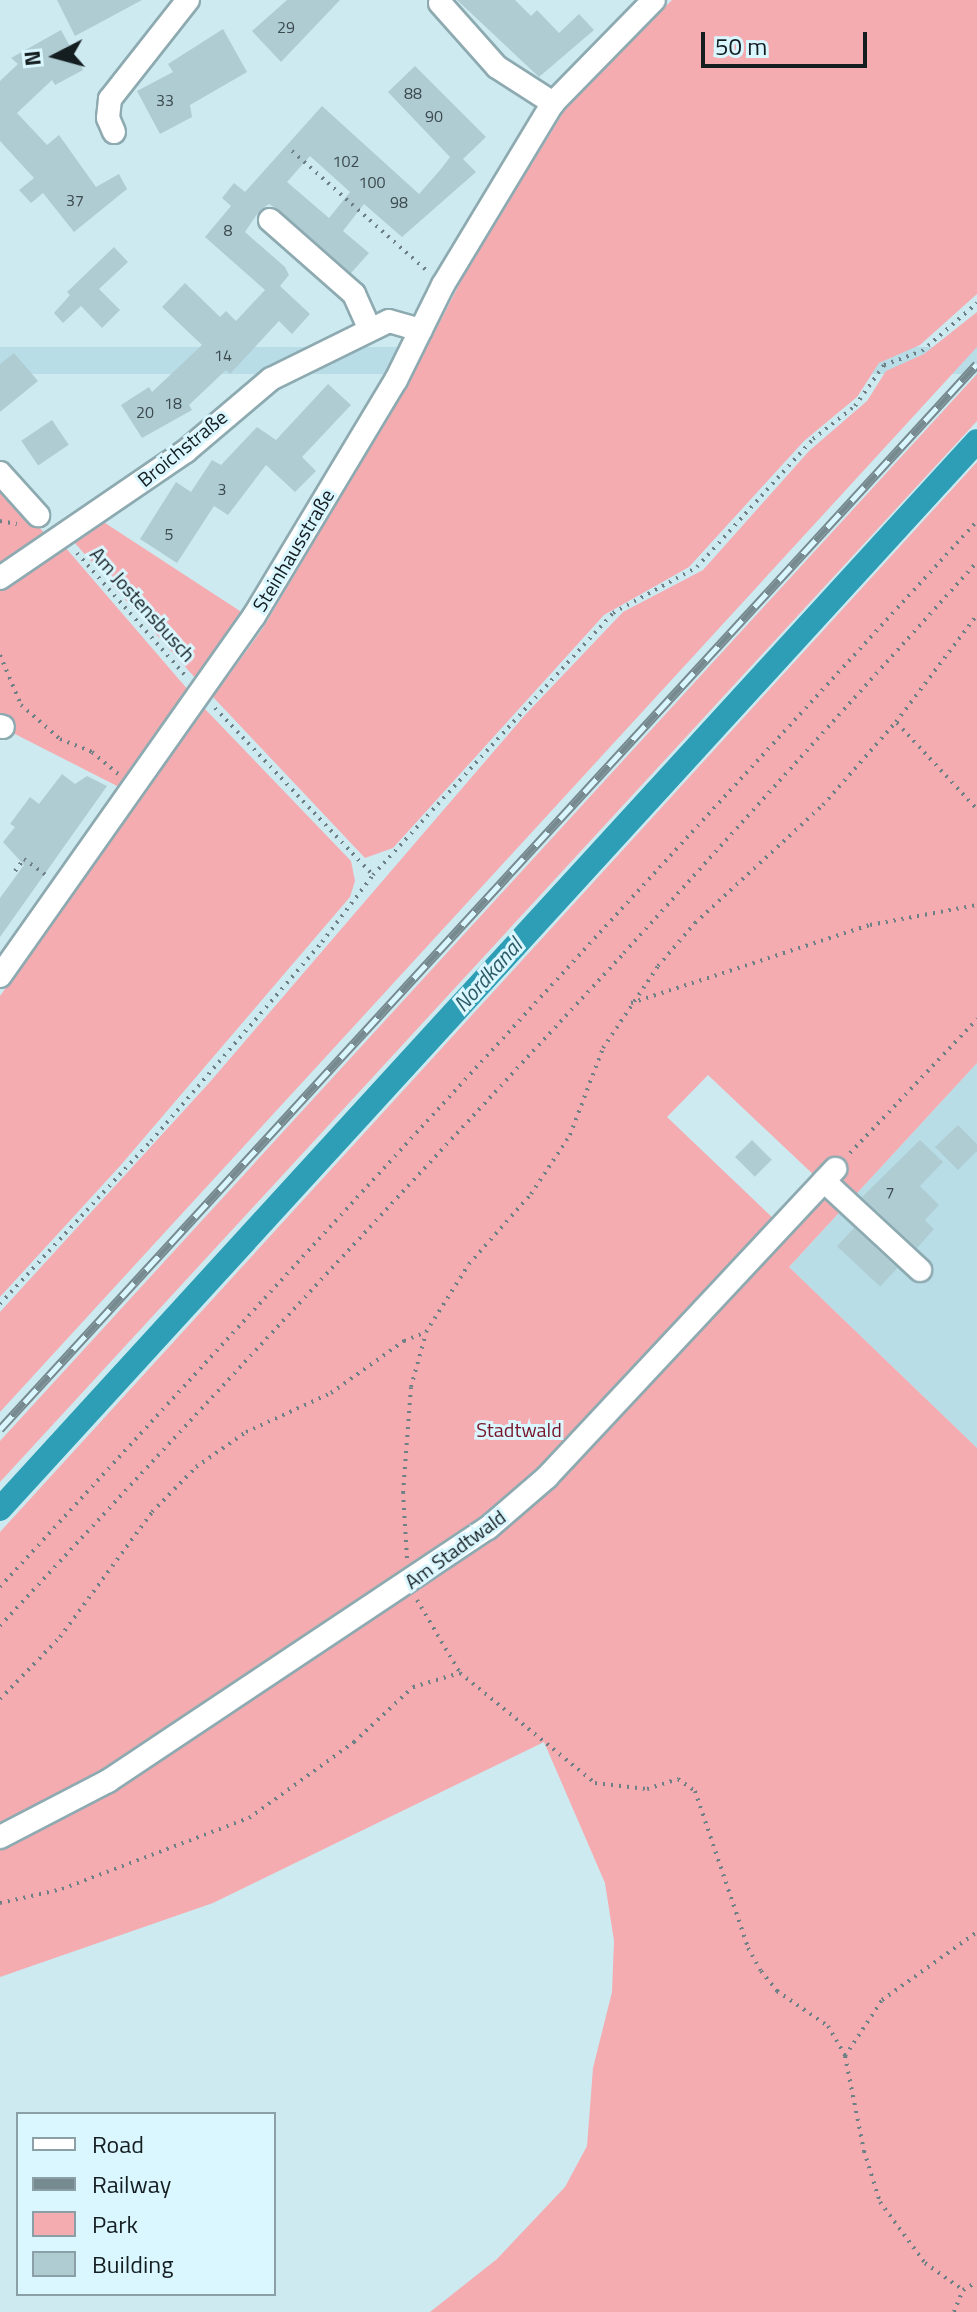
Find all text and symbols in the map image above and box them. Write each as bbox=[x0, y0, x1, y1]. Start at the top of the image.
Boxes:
north arrow bbox=[16, 16, 96, 96]
scale bar bbox=[705, 16, 871, 66]
house number: 29 bbox=[277, 17, 295, 37]
text: 50 m bbox=[715, 28, 767, 64]
text: N bbox=[14, 49, 50, 68]
house number: 88 bbox=[404, 83, 422, 103]
house number: 33 bbox=[156, 90, 174, 110]
house number: 90 bbox=[425, 106, 443, 126]
house number: 102 bbox=[333, 151, 359, 171]
house number: 100 bbox=[359, 172, 385, 192]
house number: 37 bbox=[66, 190, 84, 210]
house number: 98 bbox=[390, 192, 408, 212]
house number: 8 bbox=[224, 220, 232, 240]
house number: 14 bbox=[214, 345, 232, 365]
house number: 18 bbox=[164, 393, 182, 413]
house number: 20 bbox=[136, 402, 154, 422]
street label: Broichstraße bbox=[132, 405, 232, 491]
house number: 3 bbox=[218, 479, 226, 499]
street label: Steinhausstraße bbox=[247, 484, 339, 616]
house number: 5 bbox=[165, 524, 173, 544]
street label: Am Jostensbusch bbox=[85, 542, 201, 666]
water label: Nordkanal bbox=[448, 933, 528, 1017]
house number: 7 bbox=[886, 1182, 894, 1202]
park label: Stadtwald bbox=[476, 1417, 562, 1441]
street label: Am Stadtwald bbox=[400, 1504, 510, 1594]
legend bbox=[16, 2112, 276, 2296]
text: Road bbox=[92, 2126, 144, 2162]
text: Railway bbox=[92, 2166, 171, 2202]
text: Park bbox=[92, 2206, 138, 2242]
text: Building bbox=[92, 2246, 174, 2282]

